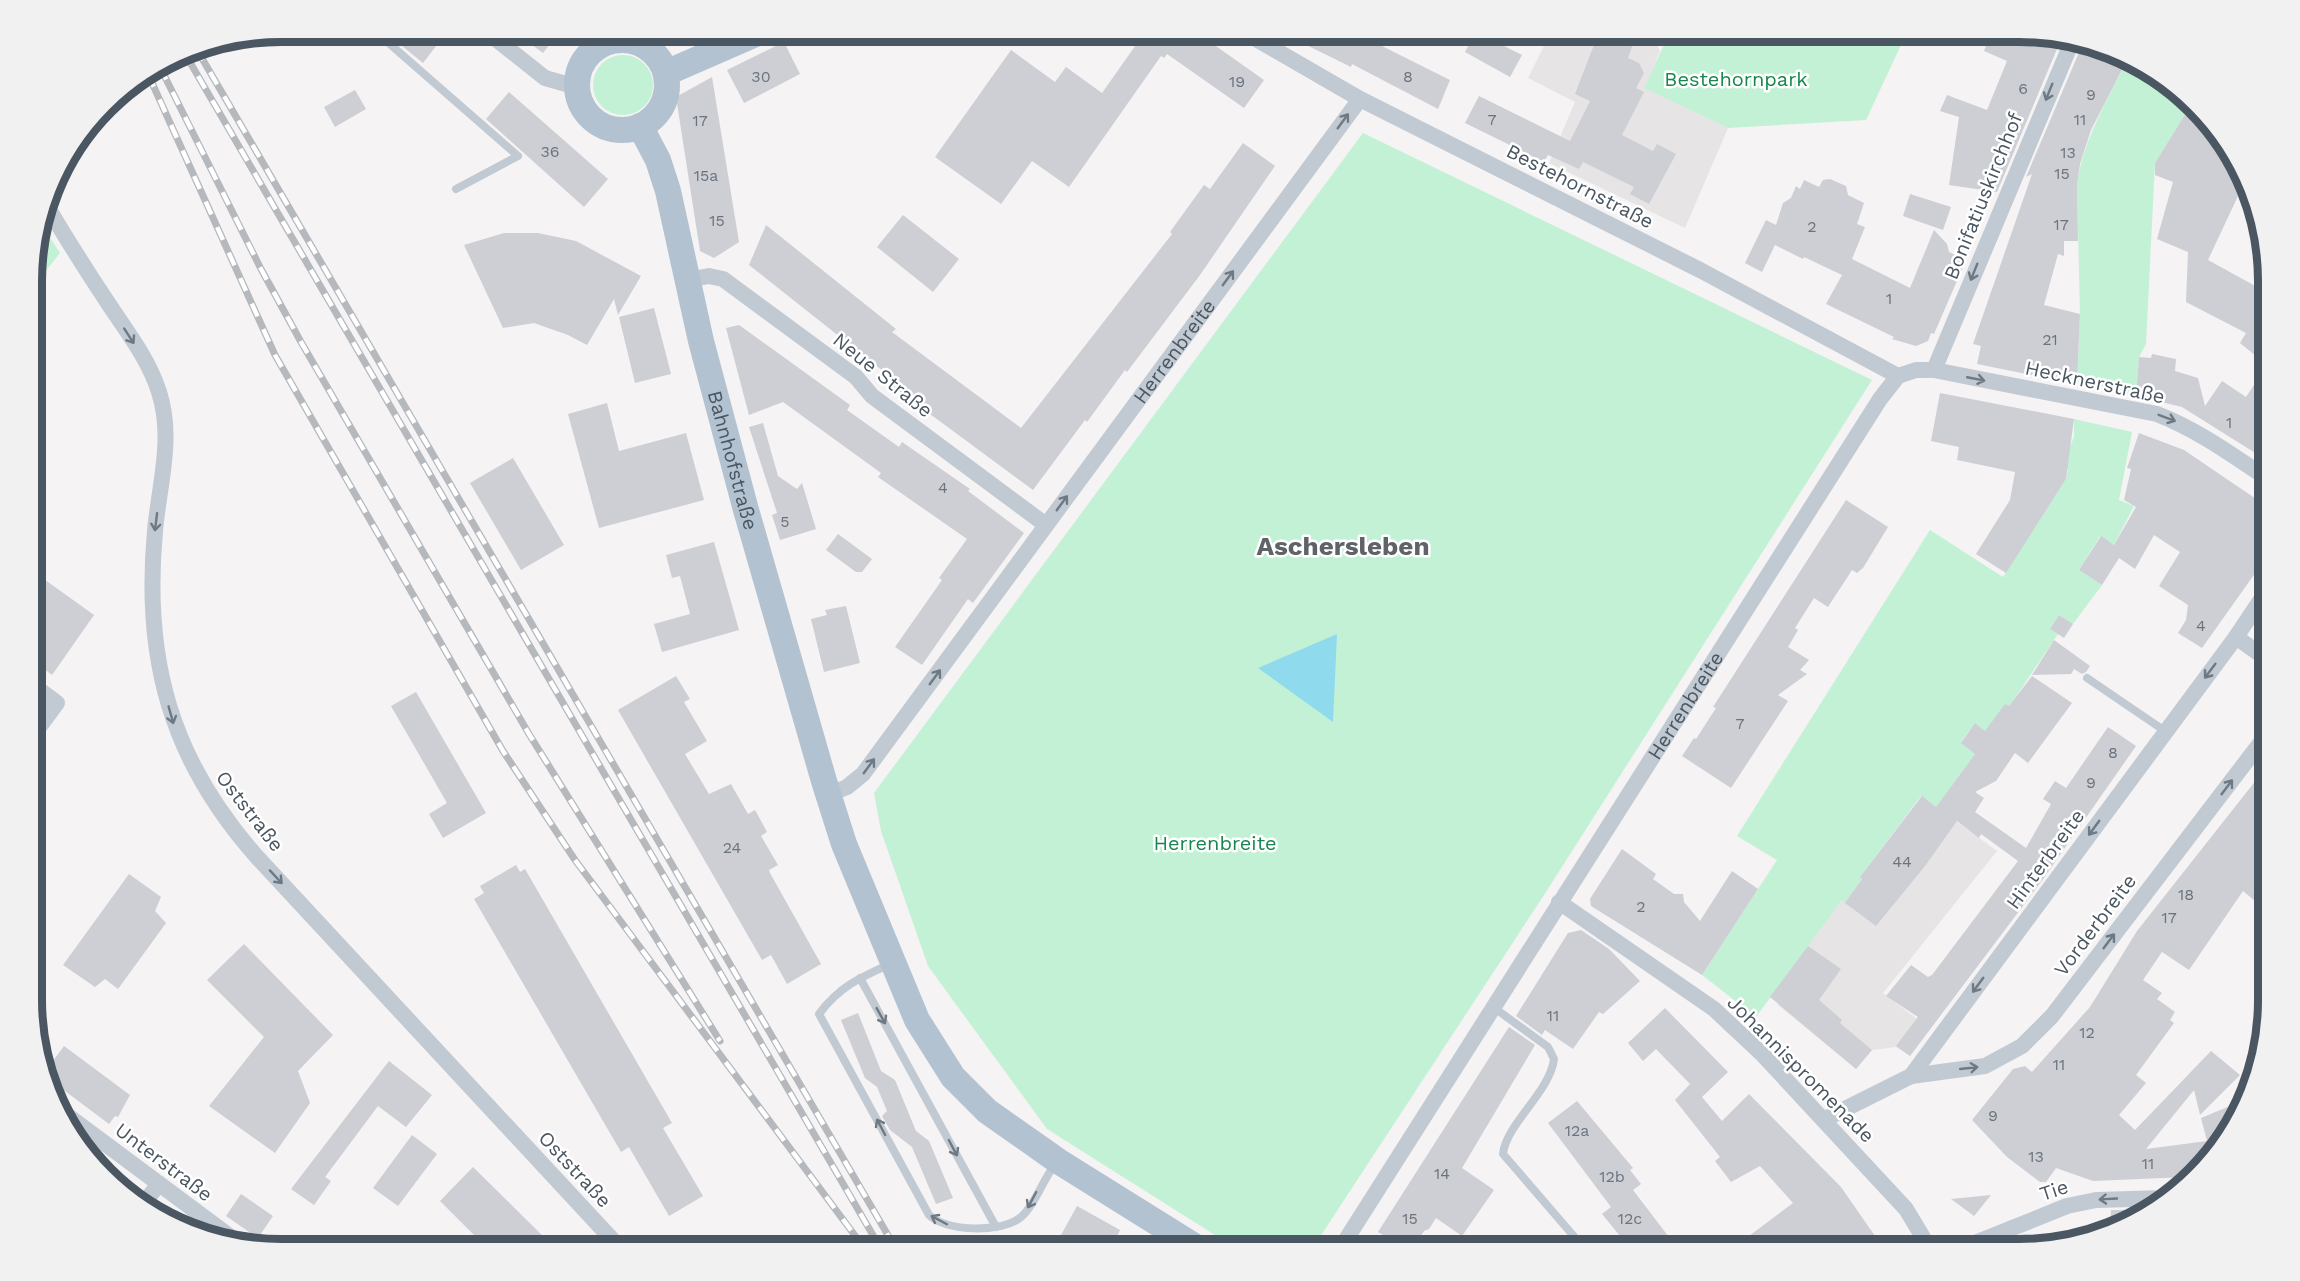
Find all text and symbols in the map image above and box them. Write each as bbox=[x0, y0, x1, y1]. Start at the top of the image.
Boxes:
house number: 30 bbox=[751, 67, 771, 86]
house number: 8 bbox=[1403, 67, 1413, 86]
park label: Bestehornpark bbox=[1664, 67, 1808, 91]
house number: 19 bbox=[1229, 72, 1245, 91]
house number: 6 bbox=[2018, 79, 2028, 98]
one-way arrow bbox=[2043, 82, 2054, 101]
house number: 9 bbox=[2086, 85, 2096, 104]
street label: Bonifatiuskirchhof bbox=[1939, 109, 2027, 283]
house number: 7 bbox=[1488, 110, 1497, 129]
house number: 11 bbox=[2074, 110, 2086, 129]
house number: 17 bbox=[692, 111, 708, 130]
one-way arrow bbox=[1337, 114, 1349, 130]
street label: Bestehornstraße bbox=[1502, 139, 1658, 233]
house number: 36 bbox=[540, 142, 560, 161]
house number: 13 bbox=[2060, 143, 2076, 162]
house number: 15 bbox=[2054, 164, 2070, 183]
house number: 15a bbox=[694, 166, 718, 185]
house number: 15 bbox=[709, 211, 725, 230]
house number: 17 bbox=[2053, 215, 2069, 234]
house number: 2 bbox=[1807, 217, 1817, 236]
one-way arrow bbox=[1968, 262, 1979, 281]
one-way arrow bbox=[1221, 271, 1234, 287]
house number: 1 bbox=[1886, 289, 1892, 308]
street label: Herrenbreite bbox=[1128, 295, 1220, 408]
one-way arrow bbox=[123, 327, 136, 344]
street label: Neue Straße bbox=[828, 328, 938, 422]
house number: 21 bbox=[2042, 330, 2058, 349]
street label: Hecknerstraße bbox=[2023, 355, 2167, 409]
one-way arrow bbox=[1966, 374, 1985, 385]
street label: Bahnhofstraße bbox=[703, 388, 763, 533]
one-way arrow bbox=[2157, 413, 2176, 424]
house number: 1 bbox=[2226, 413, 2232, 432]
house number: 4 bbox=[938, 478, 948, 497]
one-way arrow bbox=[1056, 496, 1069, 512]
one-way arrow bbox=[150, 511, 161, 531]
house number: 5 bbox=[780, 512, 790, 531]
district label: Aschersleben bbox=[1256, 531, 1430, 561]
house number: 4 bbox=[2196, 616, 2206, 635]
street label: Herrenbreite bbox=[1642, 647, 1729, 764]
one-way arrow bbox=[2204, 663, 2216, 679]
one-way arrow bbox=[928, 670, 941, 686]
one-way arrow bbox=[166, 705, 177, 724]
house number: 7 bbox=[1736, 714, 1745, 733]
house number: 8 bbox=[2108, 743, 2118, 762]
one-way arrow bbox=[863, 759, 876, 775]
street label: Oststraße bbox=[211, 766, 289, 856]
house number: 9 bbox=[2086, 773, 2096, 792]
one-way arrow bbox=[2221, 779, 2234, 795]
street label: Hinterbreite bbox=[2001, 804, 2089, 914]
one-way arrow bbox=[2088, 819, 2100, 835]
park label: Herrenbreite bbox=[1153, 831, 1277, 855]
house number: 24 bbox=[723, 838, 742, 857]
house number: 44 bbox=[1892, 852, 1912, 871]
one-way arrow bbox=[269, 869, 283, 884]
street label: Vorderbreite bbox=[2049, 869, 2141, 981]
house number: 18 bbox=[2178, 885, 2194, 904]
house number: 2 bbox=[1636, 897, 1646, 916]
house number: 17 bbox=[2161, 908, 2177, 927]
one-way arrow bbox=[2103, 934, 2115, 950]
one-way arrow bbox=[1972, 976, 1985, 992]
street label: Johannispromenade bbox=[1722, 990, 1880, 1148]
house number: 11 bbox=[1547, 1006, 1559, 1025]
one-way arrow bbox=[875, 1007, 887, 1024]
house number: 12 bbox=[2079, 1023, 2095, 1042]
house number: 11 bbox=[2053, 1055, 2065, 1074]
one-way arrow bbox=[1958, 1062, 1978, 1073]
house number: 9 bbox=[1988, 1106, 1998, 1125]
street label: Unterstraße bbox=[110, 1118, 218, 1206]
one-way arrow bbox=[875, 1119, 886, 1137]
house number: 12a bbox=[1565, 1121, 1589, 1140]
street label: Oststraße bbox=[534, 1126, 616, 1212]
one-way arrow bbox=[948, 1138, 959, 1156]
house number: 13 bbox=[2028, 1147, 2044, 1166]
house number: 11 bbox=[2142, 1154, 2154, 1173]
house number: 14 bbox=[1434, 1164, 1450, 1183]
house number: 12b bbox=[1599, 1167, 1625, 1186]
street label: Tie bbox=[2037, 1174, 2071, 1206]
one-way arrow bbox=[1026, 1191, 1038, 1208]
one-way arrow bbox=[2098, 1194, 2118, 1205]
house number: 15 bbox=[1402, 1209, 1418, 1228]
house number: 12c bbox=[1618, 1209, 1642, 1228]
one-way arrow bbox=[931, 1214, 948, 1226]

